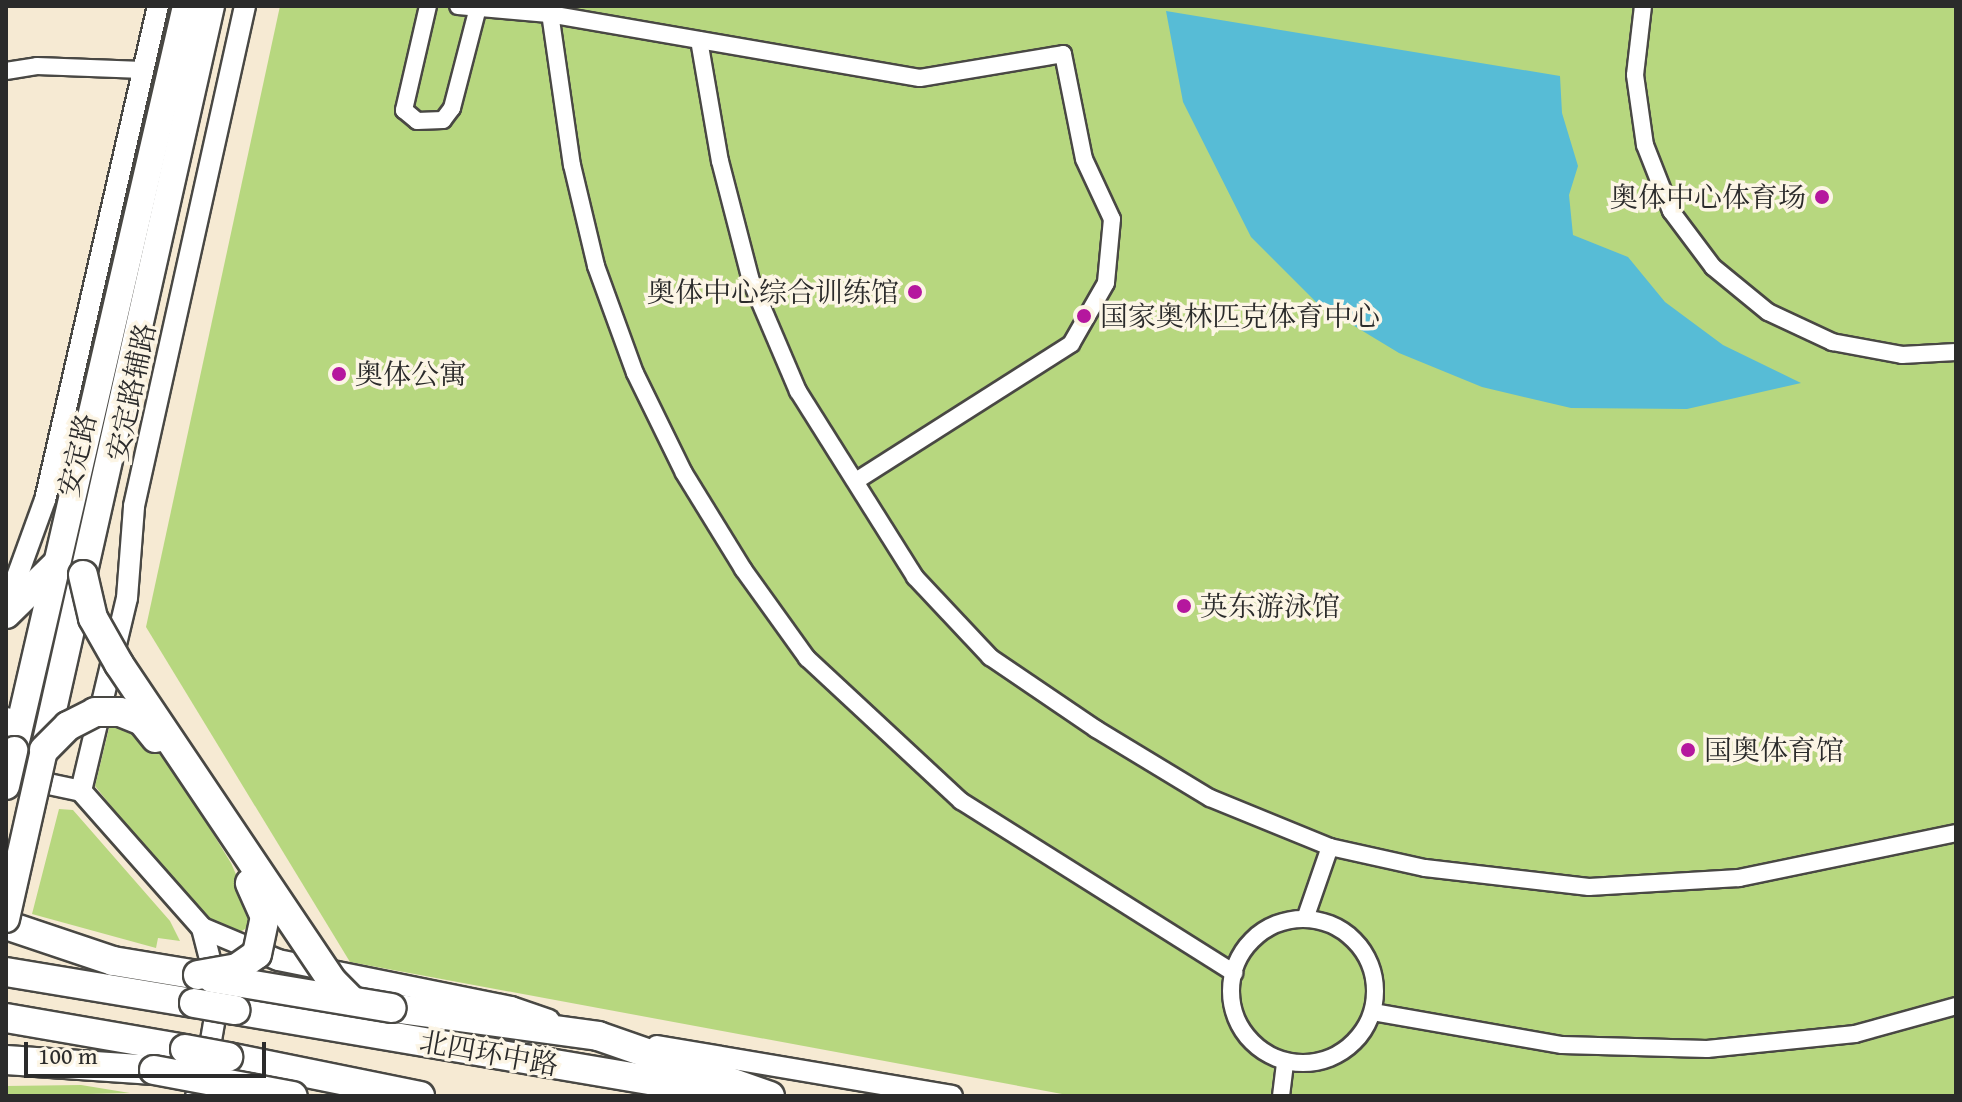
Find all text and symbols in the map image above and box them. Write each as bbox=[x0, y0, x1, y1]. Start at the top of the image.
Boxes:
place label: 奥体中心体育场 bbox=[1610, 180, 1806, 214]
marker: 奥体中心体育场 bbox=[1813, 188, 1831, 206]
place label: 奥体中心综合训练馆 bbox=[647, 275, 899, 309]
marker: 奥体中心综合训练馆 bbox=[906, 283, 924, 301]
place label: 国家奥林匹克体育中心 bbox=[1100, 299, 1380, 333]
marker: 国家奥林匹克体育中心 bbox=[1075, 307, 1093, 325]
street label: 安定路辅路 bbox=[100, 320, 162, 464]
place label: 奥体公寓 bbox=[355, 357, 467, 391]
marker: 奥体公寓 bbox=[330, 365, 348, 383]
street label: 安定路 bbox=[51, 410, 103, 500]
place label: 英东游泳馆 bbox=[1200, 589, 1340, 623]
marker: 英东游泳馆 bbox=[1175, 597, 1193, 615]
place label: 国奥体育馆 bbox=[1704, 733, 1844, 767]
marker: 国奥体育馆 bbox=[1679, 741, 1697, 759]
street label: 北四环中路 bbox=[417, 1024, 561, 1082]
scale bar bbox=[28, 1026, 270, 1076]
text: 100 m bbox=[38, 1038, 98, 1073]

